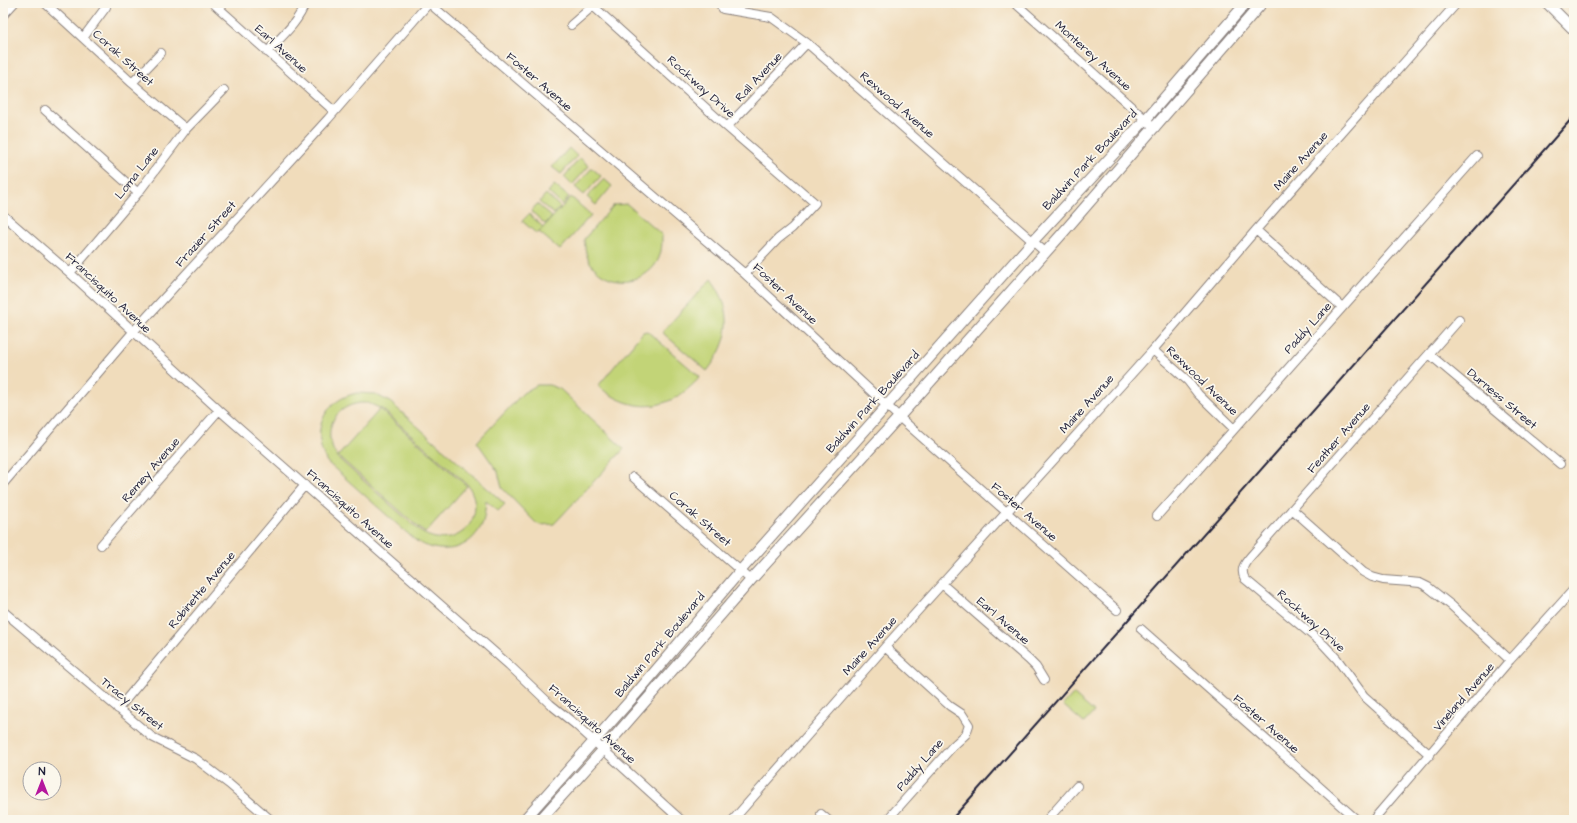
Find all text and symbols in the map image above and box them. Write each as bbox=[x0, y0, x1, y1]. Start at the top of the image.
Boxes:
street label: Monterey Avenue bbox=[1050, 17, 1135, 96]
street label: Earl Avenue bbox=[251, 21, 311, 78]
street label: Corak Street bbox=[89, 26, 157, 90]
street label: Foster Avenue bbox=[502, 48, 576, 116]
street label: Rall Avenue bbox=[732, 48, 787, 106]
street label: Rockway Drive bbox=[663, 52, 739, 123]
street label: Rexwood Avenue bbox=[856, 68, 938, 143]
street label: Baldwin Park Boulevard bbox=[1039, 106, 1141, 214]
street label: Maine Avenue bbox=[1270, 127, 1332, 194]
street label: Loma Lane bbox=[111, 143, 163, 203]
street label: Frazier Street bbox=[172, 197, 240, 271]
street label: Francisquito Avenue bbox=[61, 249, 155, 338]
street label: Foster Avenue bbox=[749, 260, 821, 329]
street label: Paddy Lane bbox=[1280, 298, 1337, 358]
street label: Rexwood Avenue bbox=[1162, 342, 1242, 420]
street label: Baldwin Park Boulevard bbox=[822, 347, 924, 457]
street label: Durness Street bbox=[1463, 365, 1541, 434]
street label: Maine Avenue bbox=[1056, 370, 1118, 437]
street label: Feather Avenue bbox=[1304, 399, 1375, 477]
street label: Remey Avenue bbox=[118, 433, 185, 507]
street label: Francisquito Avenue bbox=[303, 465, 398, 553]
street label: Foster Avenue bbox=[987, 478, 1061, 546]
street label: Corak Street bbox=[665, 487, 735, 551]
street label: Robinette Avenue bbox=[165, 547, 240, 632]
street label: Rockway Drive bbox=[1273, 586, 1349, 657]
street label: Baldwin Park Boulevard bbox=[611, 589, 709, 701]
street label: Earl Avenue bbox=[973, 593, 1034, 649]
street label: Maine Avenue bbox=[839, 612, 901, 679]
street label: Vineland Avenue bbox=[1429, 659, 1499, 735]
street label: Tracy Street bbox=[96, 673, 167, 735]
street label: Francisquito Avenue bbox=[545, 680, 640, 768]
street label: Foster Avenue bbox=[1229, 690, 1303, 758]
street label: Paddy Lane bbox=[892, 735, 949, 796]
north arrow bbox=[22, 761, 62, 801]
text: N bbox=[39, 764, 46, 779]

